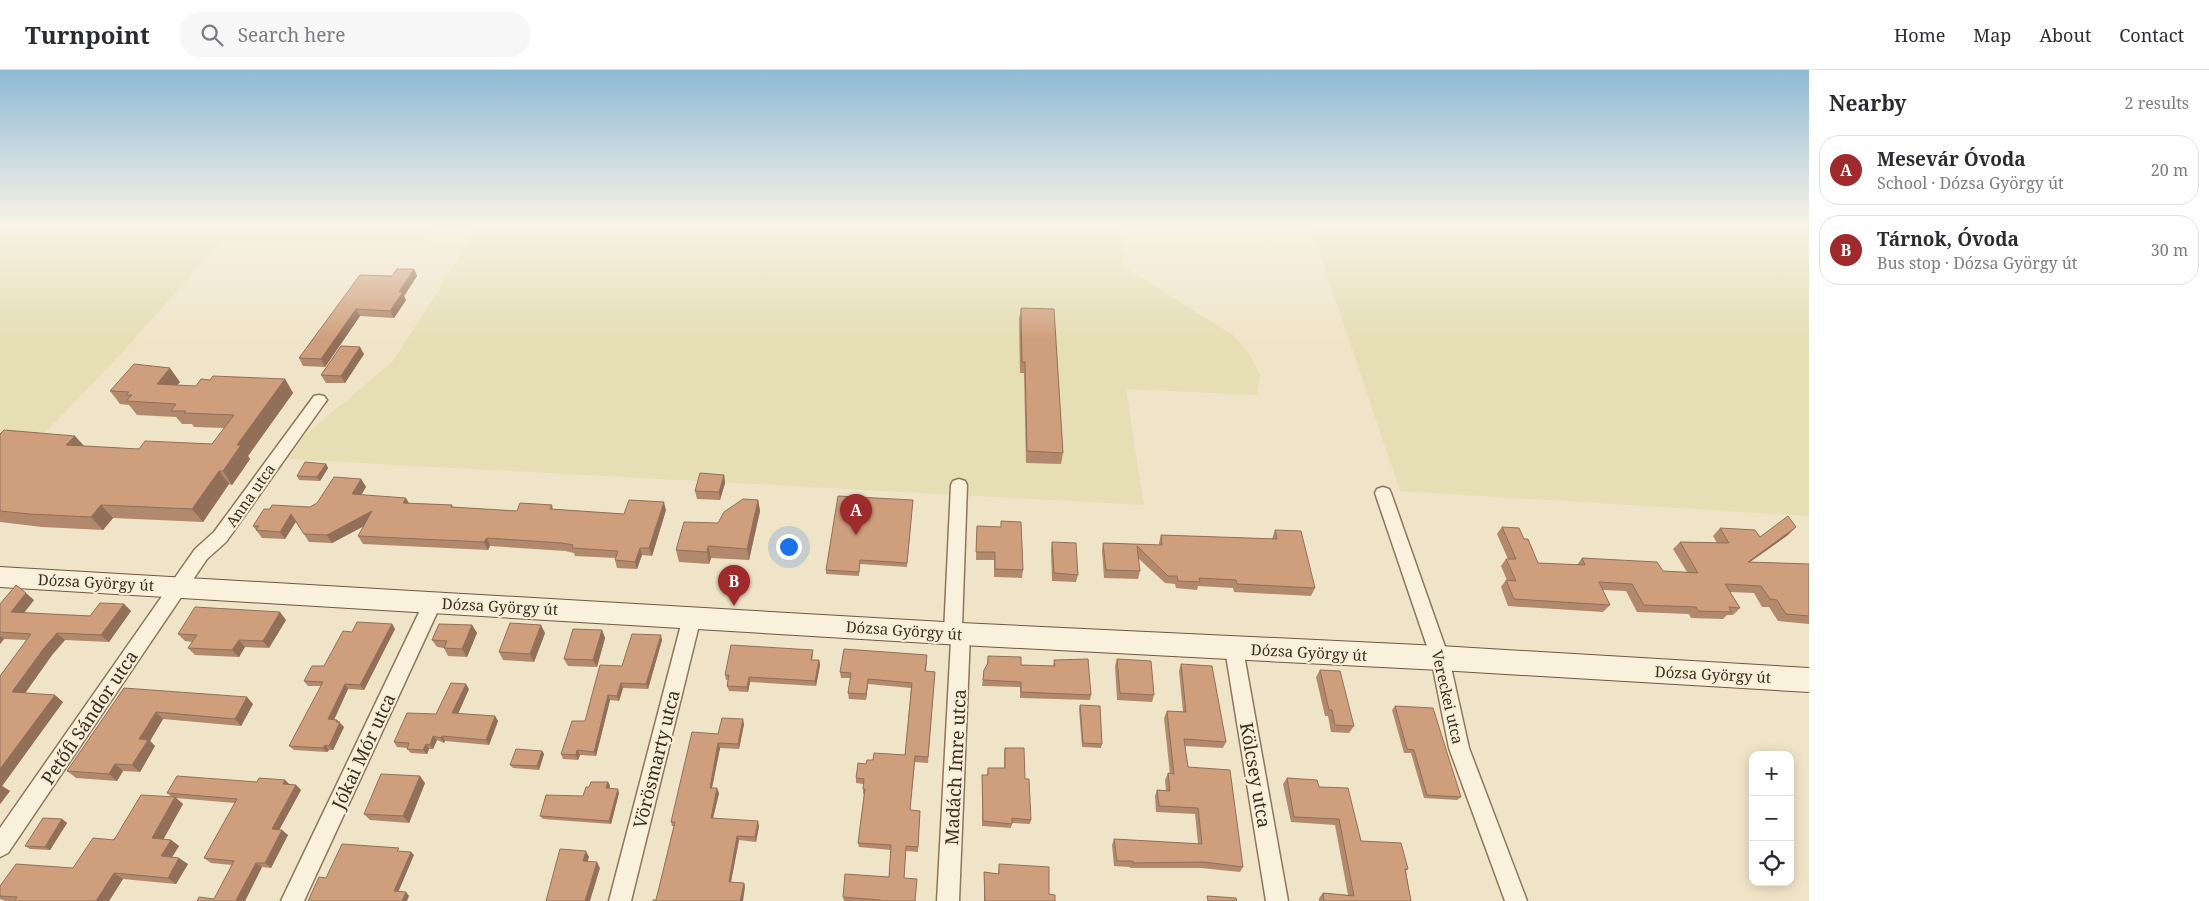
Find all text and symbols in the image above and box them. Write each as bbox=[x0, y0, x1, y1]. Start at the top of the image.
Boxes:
search box bbox=[180, 12, 530, 57]
text: Turnpoint bbox=[25, 18, 150, 51]
icon: search bbox=[198, 21, 226, 49]
text: Search here bbox=[238, 22, 346, 48]
text: Home bbox=[1894, 23, 1945, 47]
text: Map bbox=[1973, 23, 2011, 47]
text: About bbox=[2039, 23, 2091, 47]
text: Contact bbox=[2119, 23, 2184, 47]
text: Nearby bbox=[1829, 89, 1907, 117]
text: 2 results bbox=[2125, 92, 2189, 114]
text: Mesevár Óvoda bbox=[1877, 146, 2026, 172]
text: A bbox=[1840, 159, 1852, 181]
text: 20 m bbox=[2151, 159, 2188, 181]
text: School · Dózsa György út bbox=[1877, 172, 2064, 194]
text: Tárnok, Óvoda bbox=[1877, 226, 2019, 252]
text: B bbox=[1841, 239, 1851, 261]
text: 30 m bbox=[2151, 239, 2188, 261]
text: Bus stop · Dózsa György út bbox=[1877, 252, 2077, 274]
street label: Anna utca bbox=[221, 459, 279, 531]
pin: A bbox=[840, 494, 872, 535]
your location bbox=[776, 534, 802, 560]
pin: B bbox=[718, 565, 750, 606]
street label: Dózsa György út bbox=[37, 569, 155, 595]
street label: Dózsa György út bbox=[441, 593, 559, 619]
street label: Dózsa György út bbox=[845, 616, 963, 644]
street label: Dózsa György út bbox=[1250, 639, 1368, 665]
street label: Petőfi Sándor utca bbox=[35, 645, 143, 789]
street label: Vereckei utca bbox=[1428, 648, 1468, 746]
street label: Dózsa György út bbox=[1654, 661, 1772, 687]
street label: Vörösmarty utca bbox=[627, 687, 685, 831]
street label: Madách Imre utca bbox=[939, 688, 971, 846]
street label: Jókai Mór utca bbox=[325, 689, 400, 814]
street label: Kölcsey utca bbox=[1235, 721, 1277, 829]
map controls bbox=[1749, 751, 1794, 886]
button: + bbox=[1749, 751, 1794, 796]
button: − bbox=[1749, 796, 1794, 841]
button: locate bbox=[1749, 841, 1794, 886]

